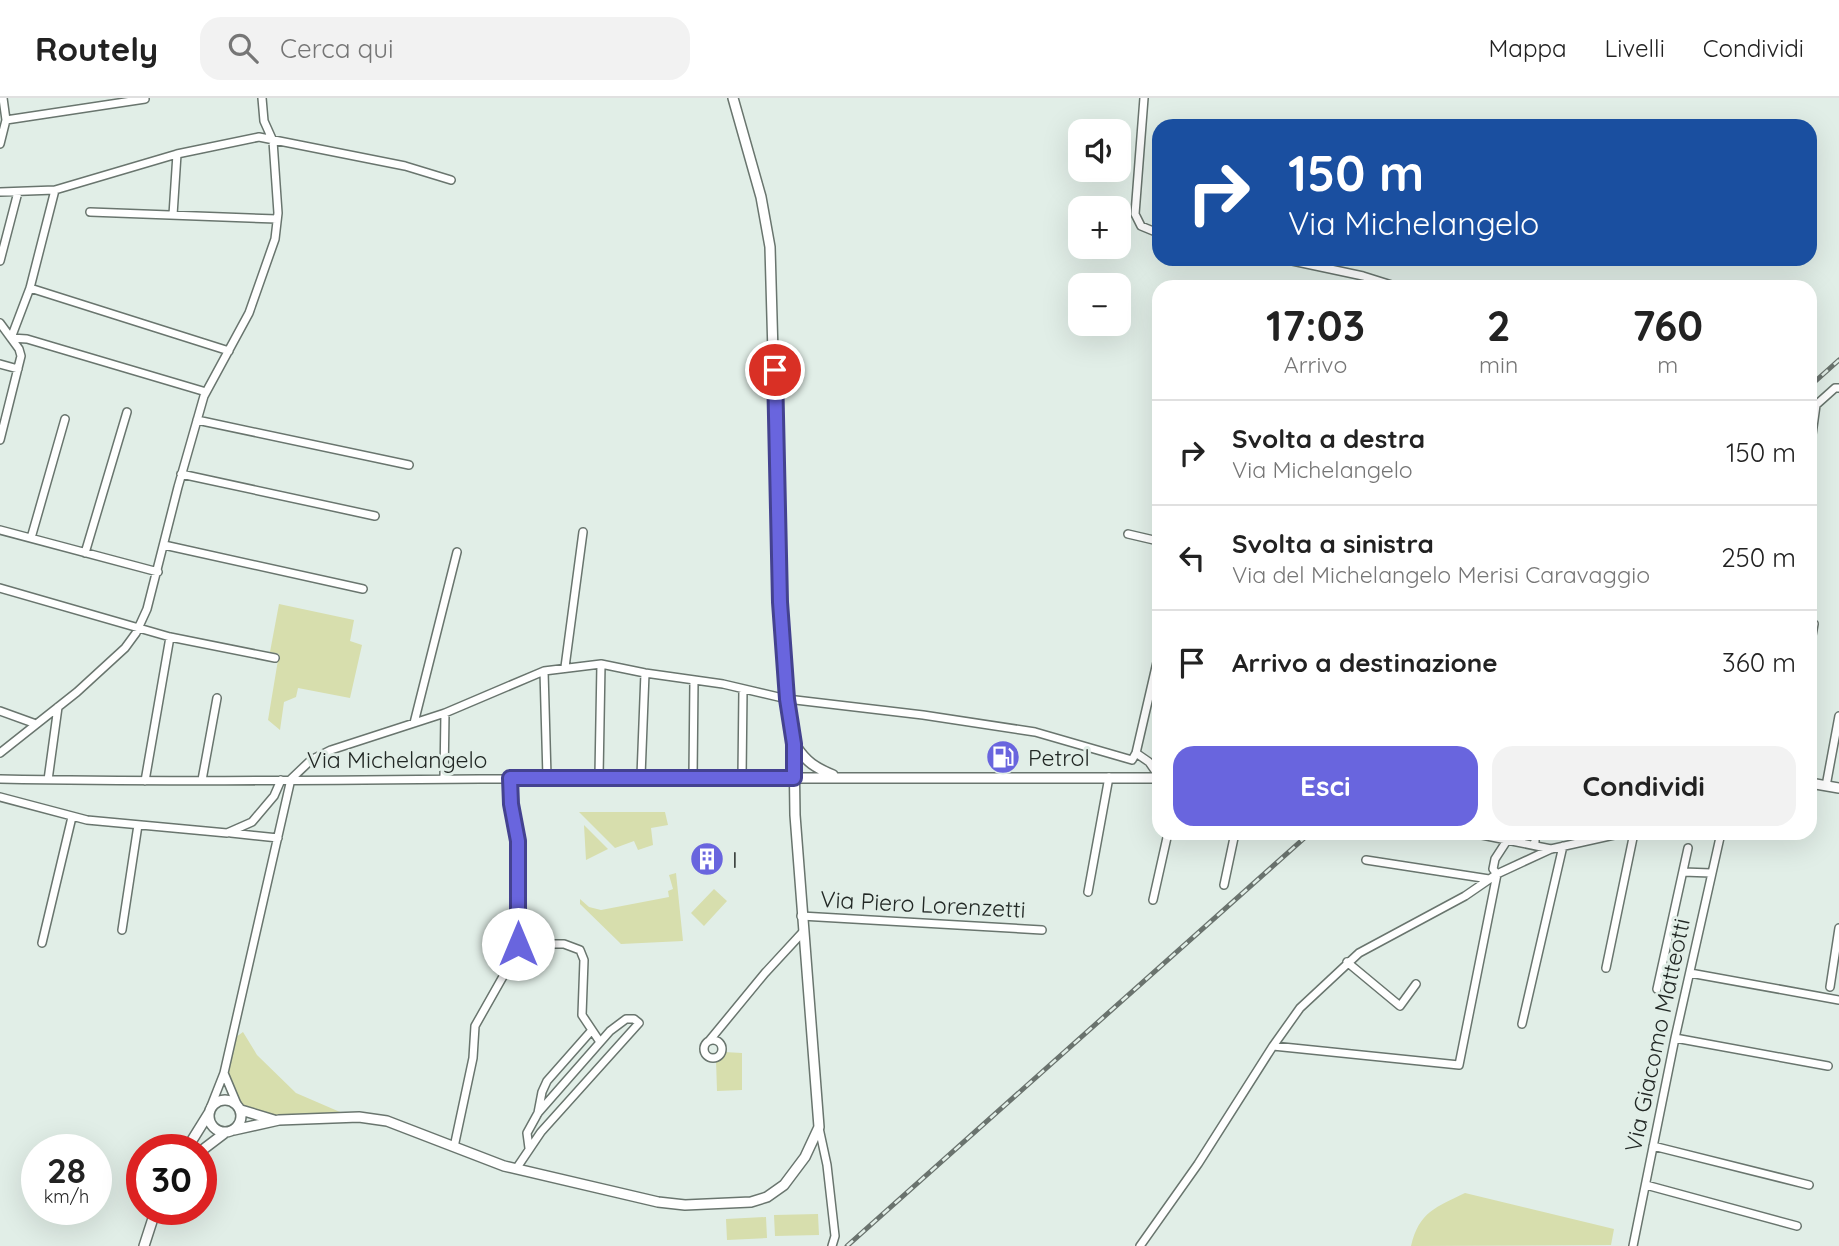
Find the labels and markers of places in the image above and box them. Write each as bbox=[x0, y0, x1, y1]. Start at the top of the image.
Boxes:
pin bbox=[745, 340, 805, 400]
fuel station icon: Petrol bbox=[984, 738, 1022, 776]
place label: Petrol bbox=[1028, 743, 1090, 772]
building icon: I bbox=[688, 840, 726, 878]
place label: I bbox=[732, 845, 738, 874]

